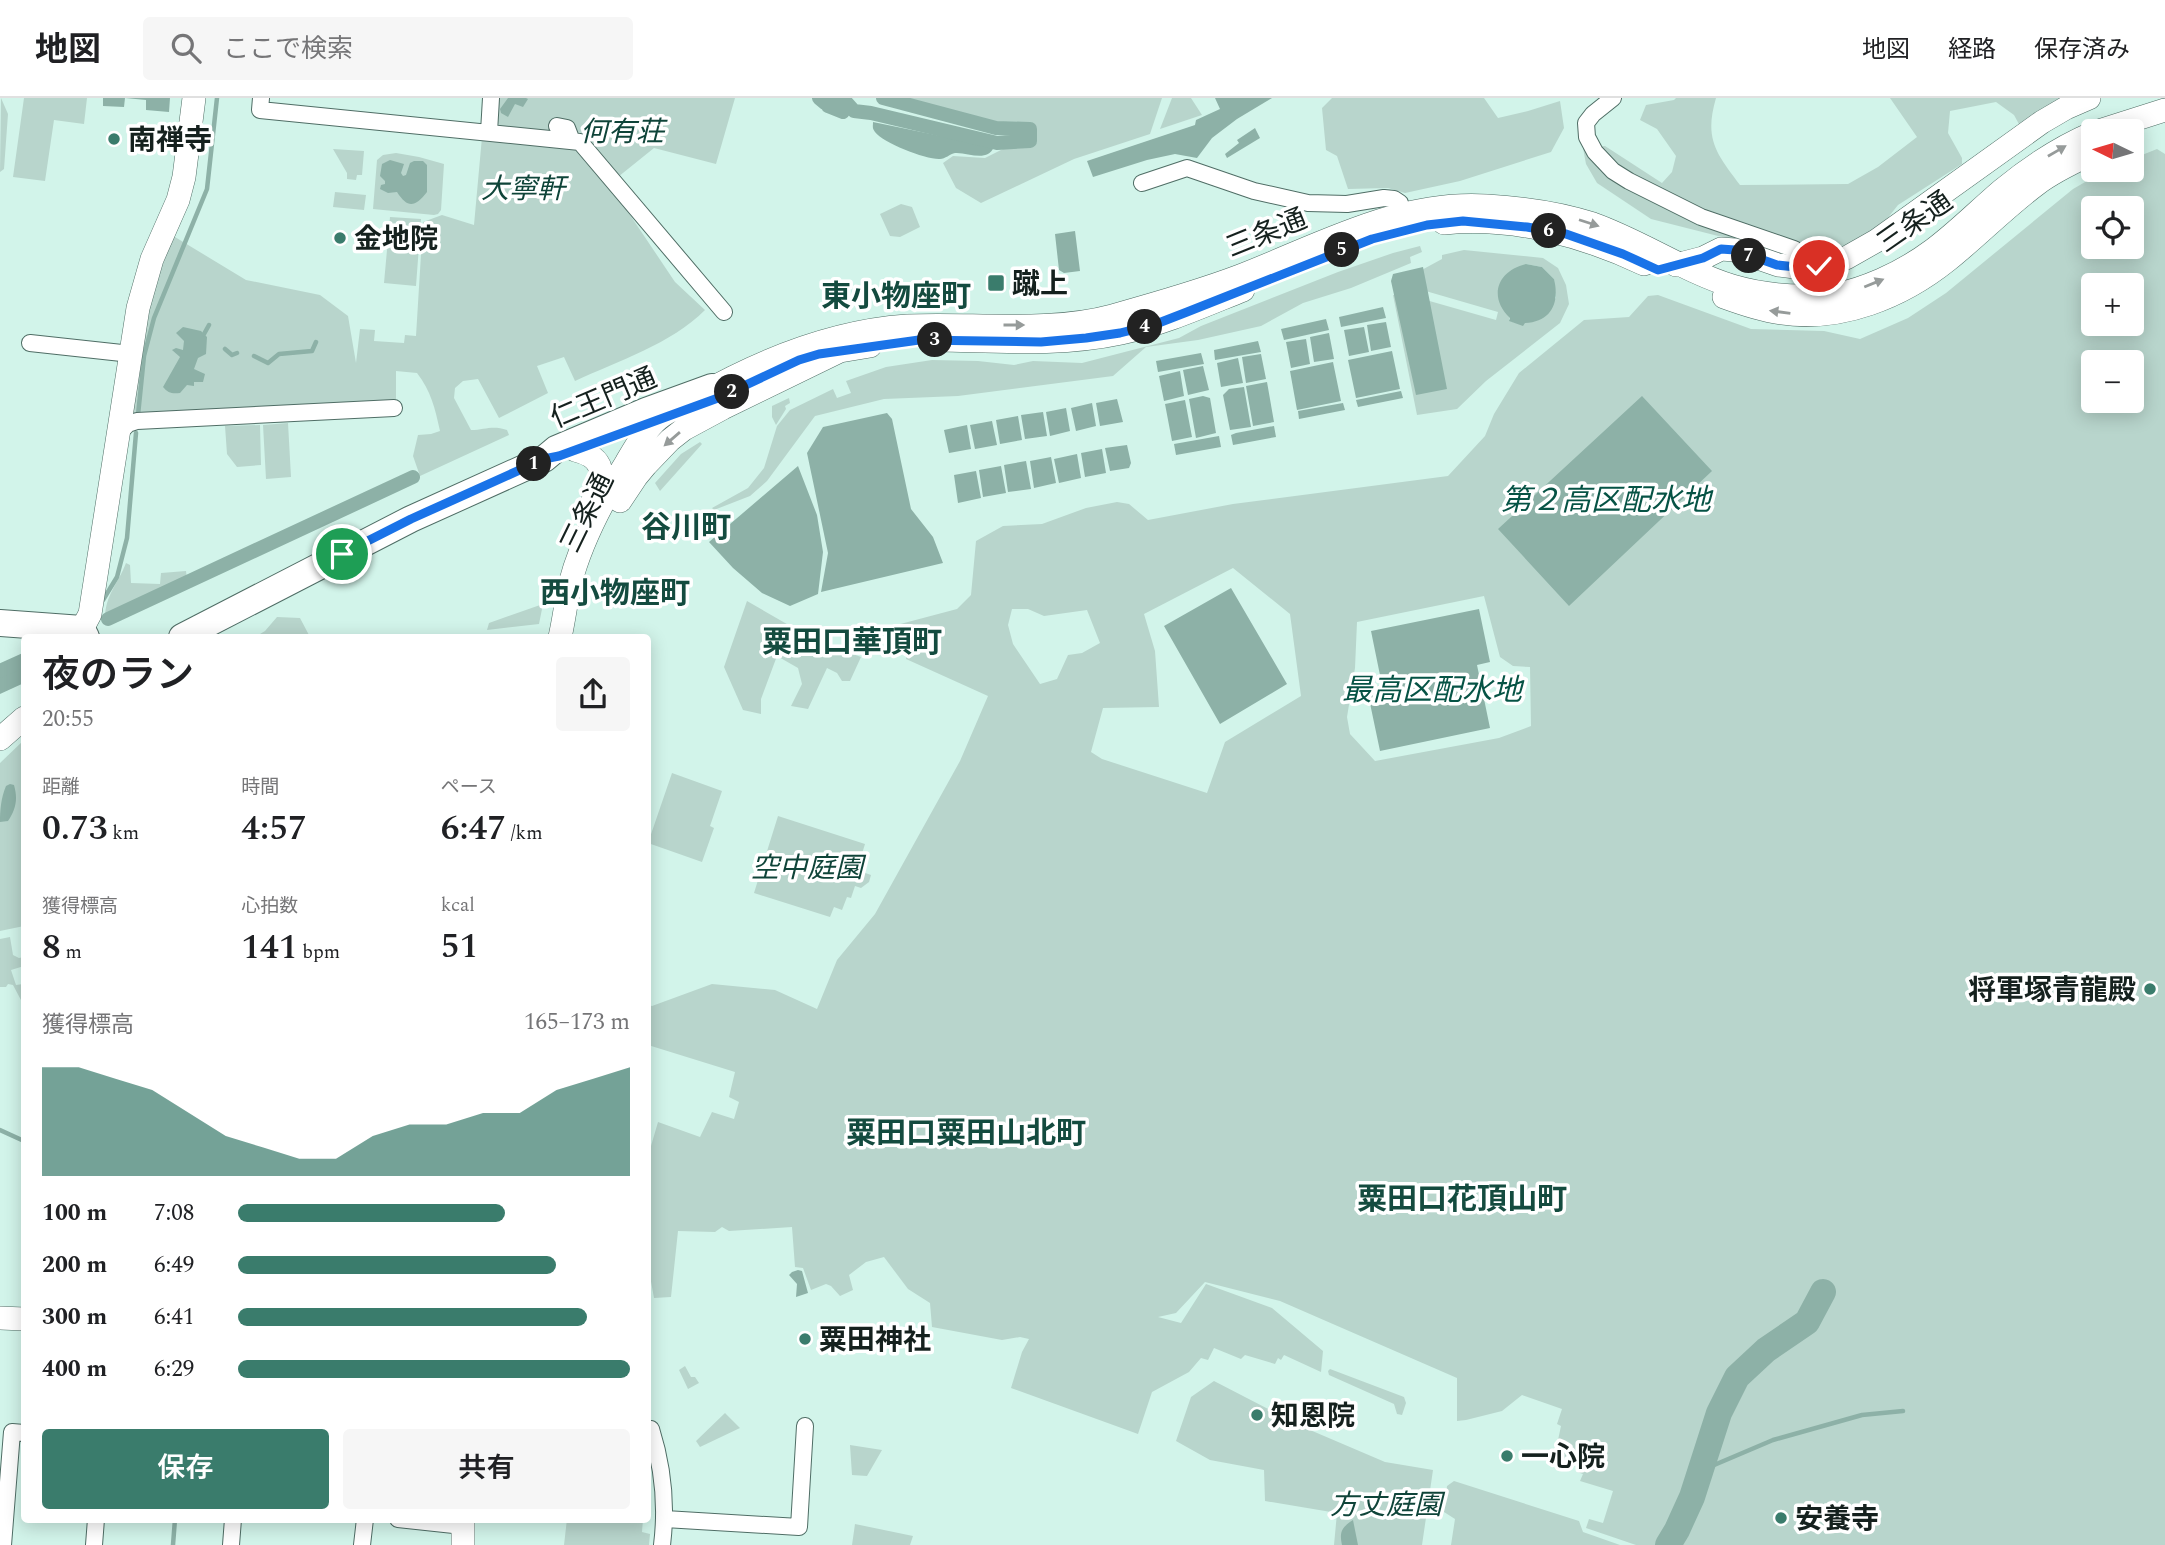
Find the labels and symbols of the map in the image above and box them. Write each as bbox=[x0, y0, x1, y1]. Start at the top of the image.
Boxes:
park label: 何有荘 bbox=[580, 111, 668, 154]
place label: 南禅寺 bbox=[128, 119, 212, 162]
north arrow bbox=[2081, 119, 2144, 182]
marker: 南禅寺 bbox=[106, 131, 122, 147]
one-way arrow bbox=[2048, 145, 2067, 157]
park label: 大寧軒 bbox=[481, 168, 569, 211]
street label: 三条通 bbox=[1868, 181, 1962, 264]
street label: 三条通 bbox=[1220, 198, 1314, 269]
pin: 6 bbox=[1532, 214, 1566, 248]
place label: 金地院 bbox=[354, 218, 438, 261]
one-way arrow bbox=[1578, 219, 1599, 229]
marker: 金地院 bbox=[332, 230, 348, 246]
pin: 5 bbox=[1324, 232, 1360, 268]
pin bbox=[1789, 236, 1849, 296]
pin: 7 bbox=[1732, 238, 1766, 274]
place label: 蹴上 bbox=[1012, 263, 1068, 306]
marker: 蹴上 bbox=[986, 273, 1006, 293]
district label: 東小物座町 bbox=[821, 274, 971, 320]
one-way arrow bbox=[1863, 277, 1884, 288]
one-way arrow bbox=[1769, 306, 1791, 317]
pin: 4 bbox=[1128, 310, 1162, 344]
one-way arrow bbox=[1004, 319, 1026, 331]
pin: 3 bbox=[918, 322, 953, 358]
street label: 仁王門通 bbox=[544, 357, 664, 440]
pin: 2 bbox=[714, 374, 750, 410]
one-way arrow bbox=[663, 431, 681, 447]
pin: 1 bbox=[516, 446, 552, 482]
street label: 三条通 bbox=[550, 465, 625, 560]
water label: 第２高区配水地 bbox=[1501, 478, 1714, 524]
district label: 谷川町 bbox=[641, 505, 731, 551]
pin bbox=[312, 524, 372, 584]
district label: 西小物座町 bbox=[540, 571, 690, 617]
district label: 粟田口華頂町 bbox=[762, 620, 942, 666]
water label: 最高区配水地 bbox=[1342, 668, 1525, 714]
park label: 空中庭園 bbox=[751, 847, 867, 890]
place label: 将軍塚青龍殿 bbox=[1968, 969, 2136, 1012]
marker: 将軍塚青龍殿 bbox=[2142, 981, 2158, 997]
district label: 粟田口粟田山北町 bbox=[846, 1111, 1086, 1157]
district label: 粟田口花頂山町 bbox=[1357, 1177, 1567, 1223]
place label: 粟田神社 bbox=[819, 1319, 931, 1362]
marker: 粟田神社 bbox=[797, 1331, 813, 1347]
place label: 知恩院 bbox=[1271, 1395, 1355, 1438]
marker: 知恩院 bbox=[1249, 1407, 1265, 1423]
place label: 一心院 bbox=[1521, 1436, 1605, 1479]
marker: 一心院 bbox=[1499, 1448, 1515, 1464]
park label: 方丈庭園 bbox=[1330, 1484, 1446, 1527]
place label: 安養寺 bbox=[1795, 1498, 1879, 1541]
marker: 安養寺 bbox=[1773, 1510, 1789, 1526]

